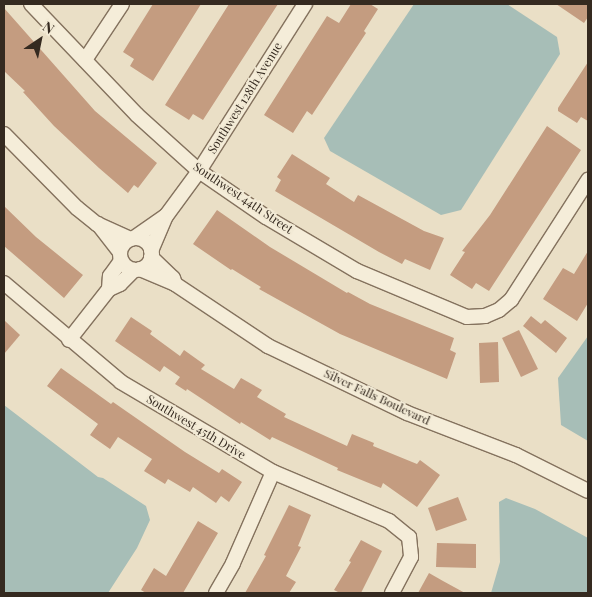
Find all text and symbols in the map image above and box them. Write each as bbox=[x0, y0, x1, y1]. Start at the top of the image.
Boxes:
north arrow bbox=[15, 15, 65, 65]
text: N bbox=[39, 16, 58, 38]
street label: Southwest 128th Avenue bbox=[205, 39, 285, 157]
street label: Southwest 44th Street bbox=[190, 159, 296, 237]
street label: Silver Falls Boulevard bbox=[322, 366, 432, 428]
street label: Southwest 45th Drive bbox=[144, 392, 248, 462]

